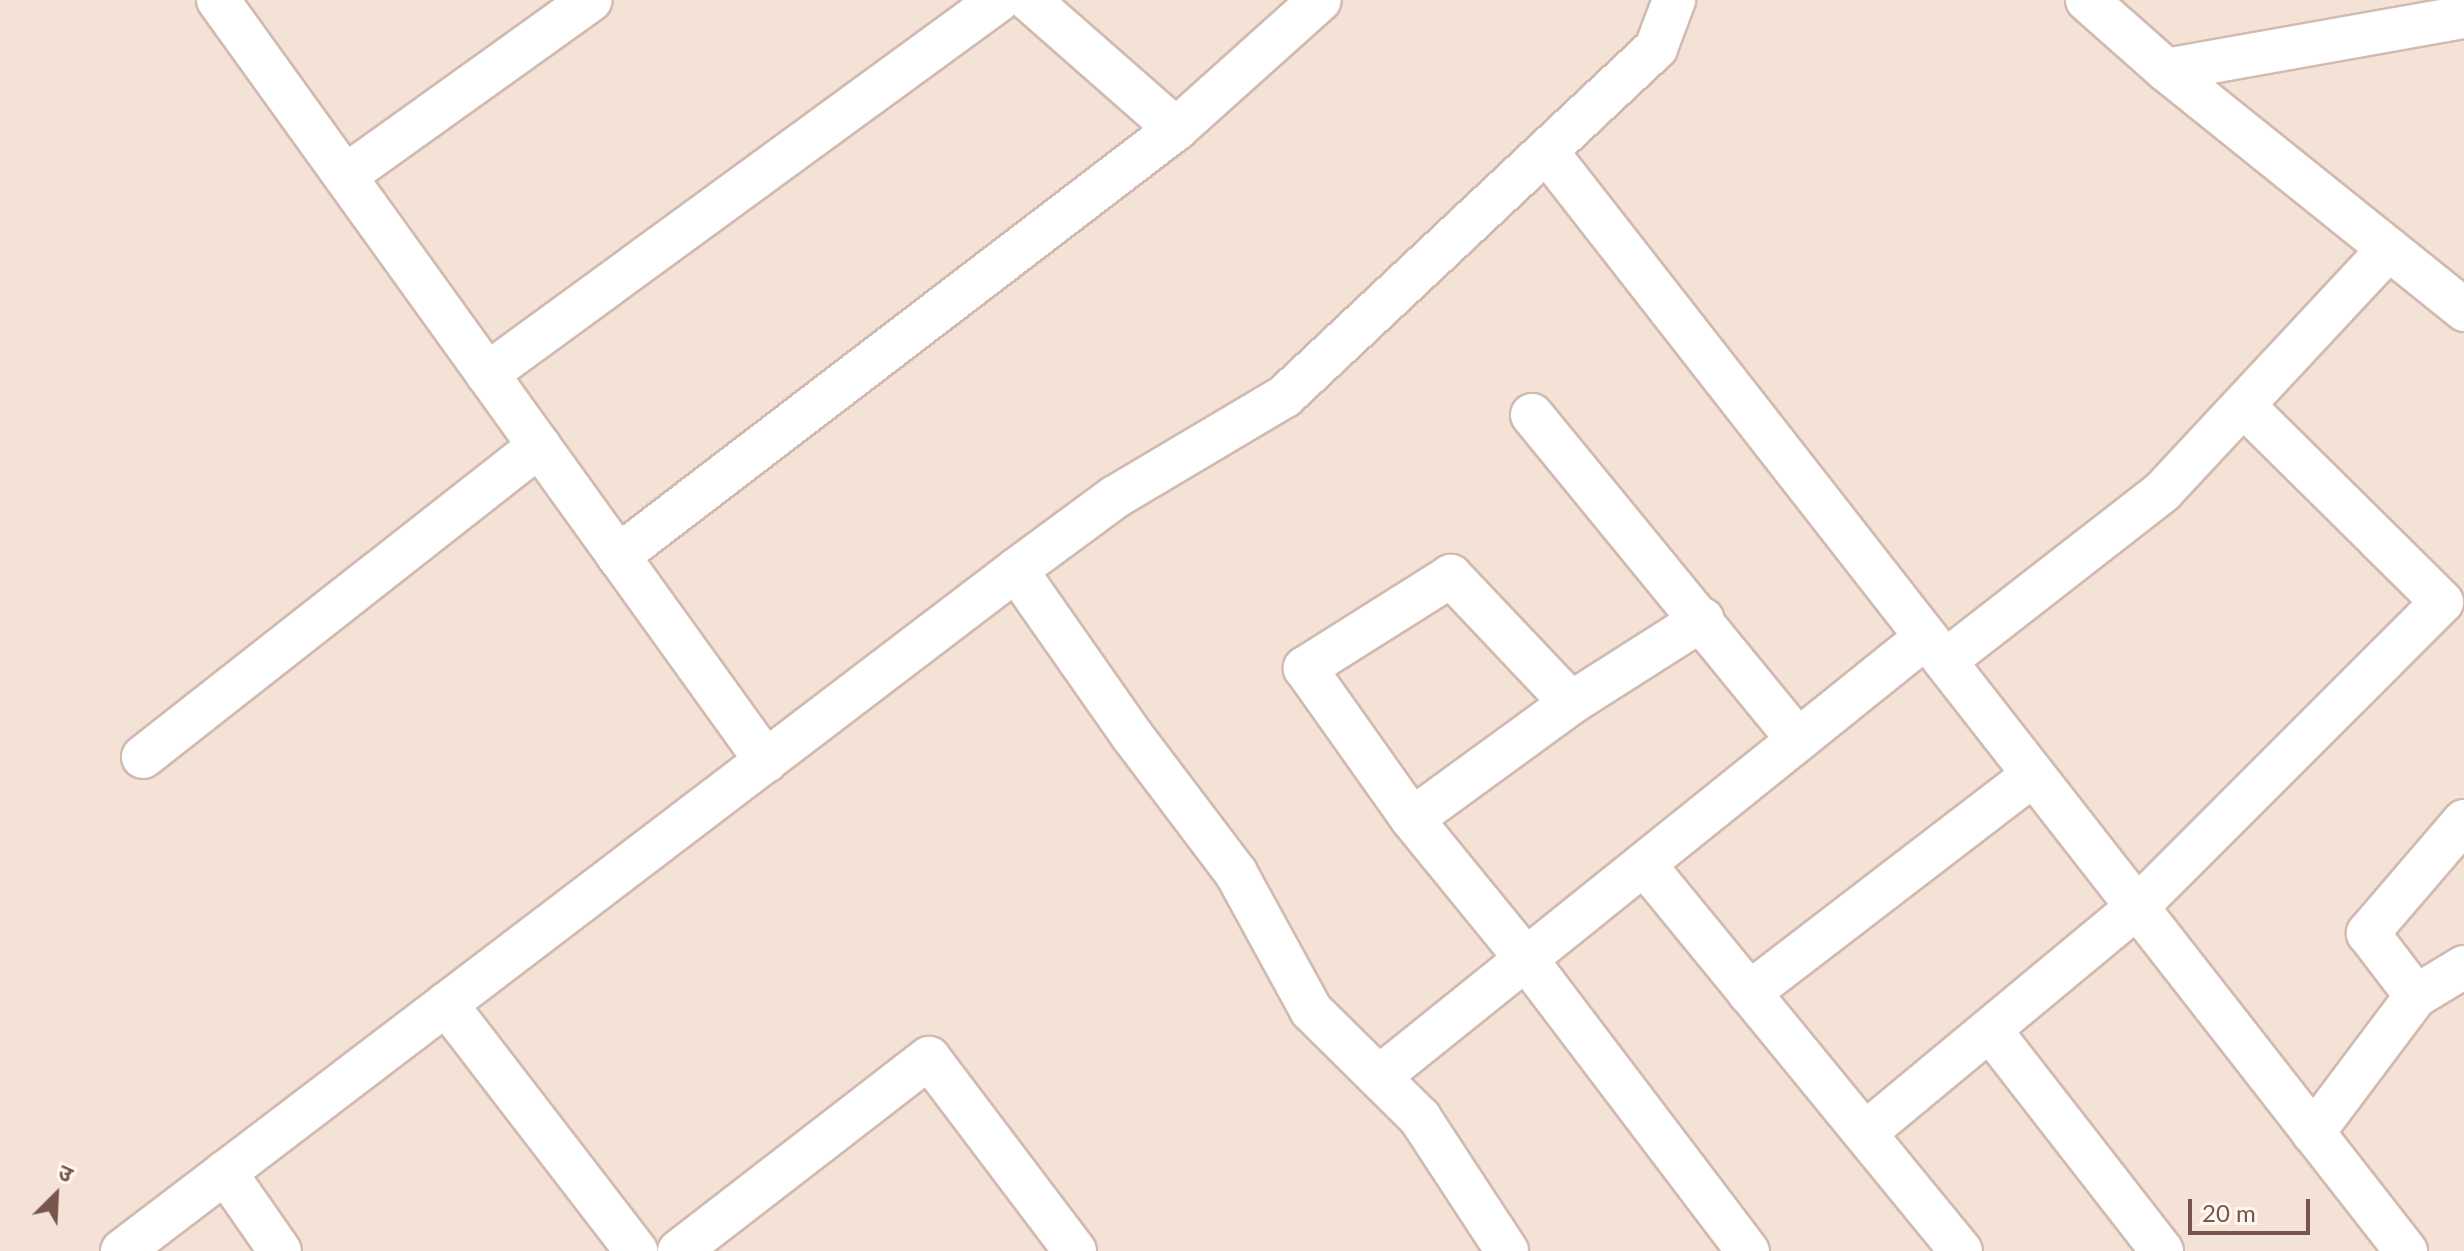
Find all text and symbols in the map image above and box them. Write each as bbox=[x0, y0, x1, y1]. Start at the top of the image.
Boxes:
north arrow bbox=[16, 1155, 96, 1235]
text: उ bbox=[55, 1158, 77, 1188]
scale bar bbox=[2192, 1183, 2314, 1233]
text: 20 m bbox=[2202, 1198, 2256, 1227]

